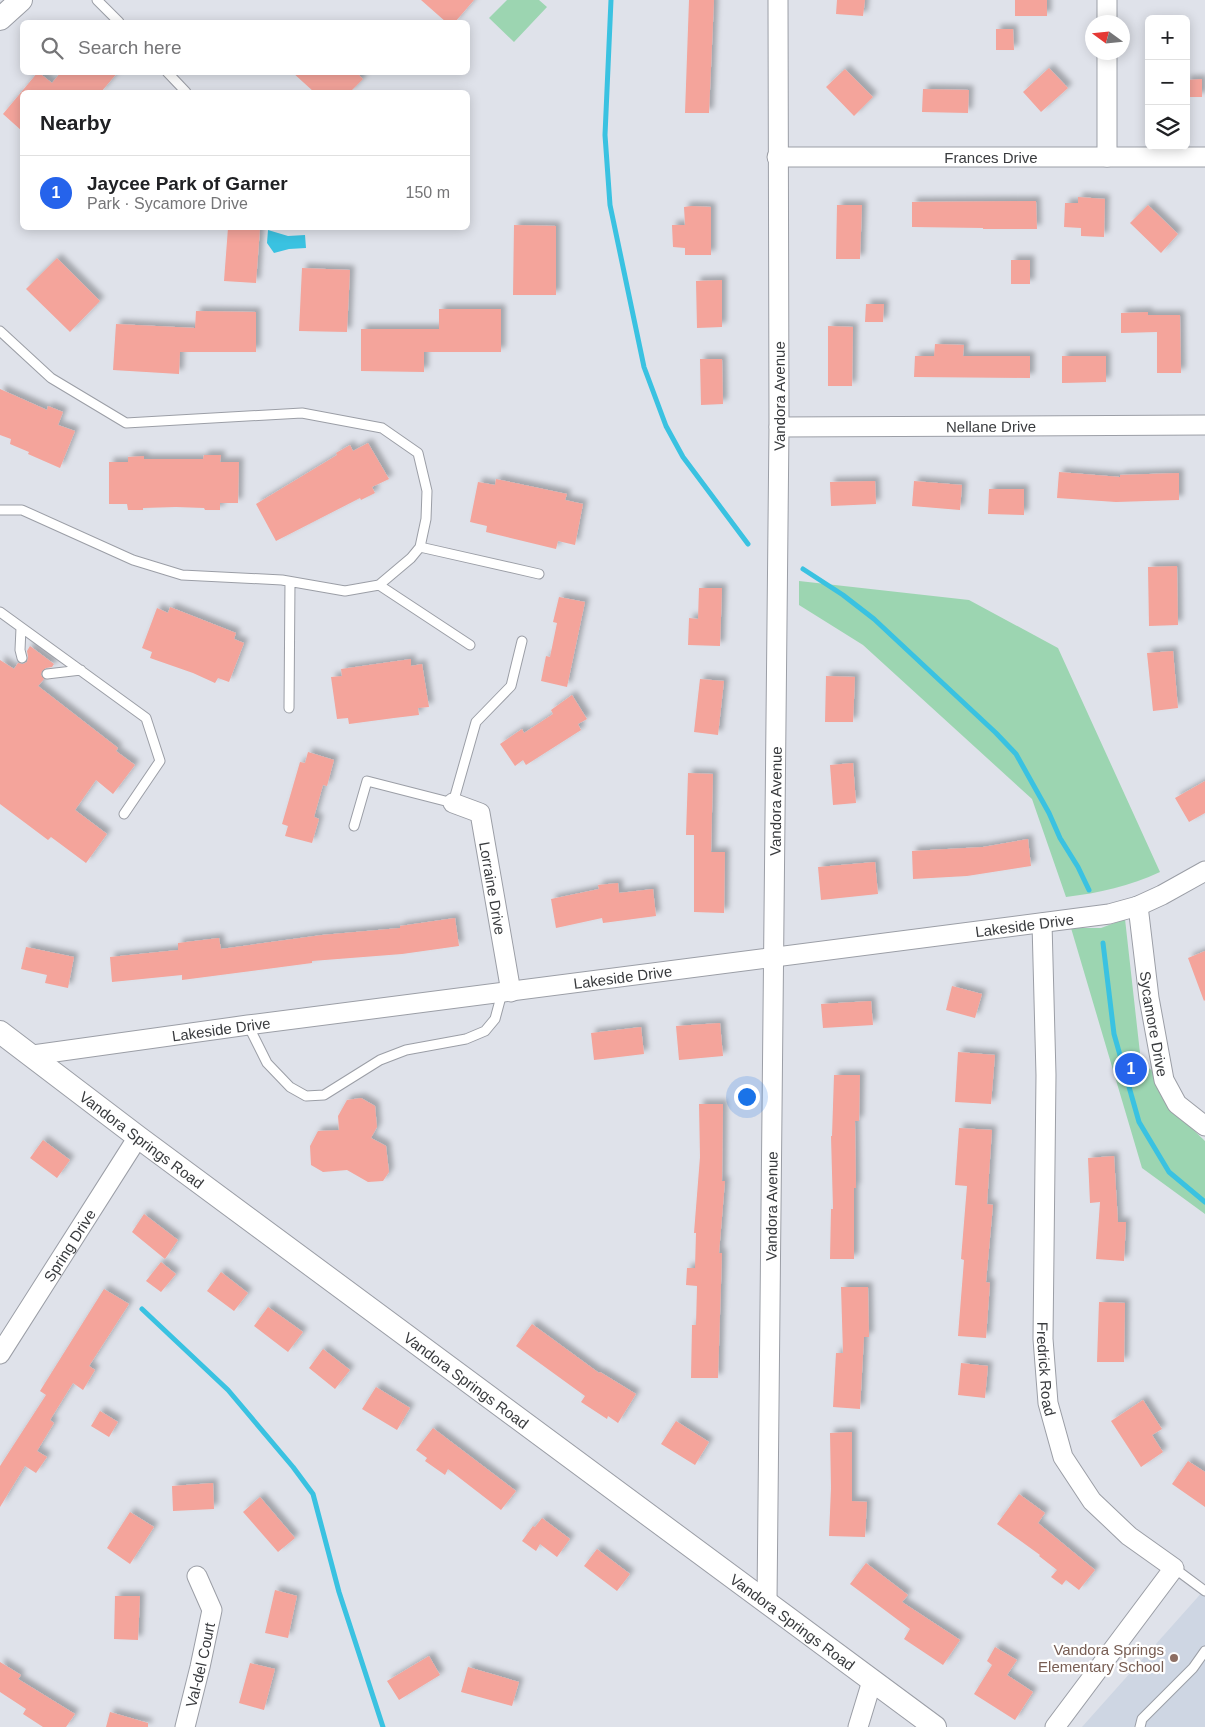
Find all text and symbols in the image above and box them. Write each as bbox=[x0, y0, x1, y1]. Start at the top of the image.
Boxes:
north arrow bbox=[1085, 15, 1130, 60]
map controls bbox=[1145, 15, 1190, 150]
button: + bbox=[1145, 15, 1190, 60]
search box bbox=[20, 20, 470, 75]
icon: search bbox=[38, 34, 66, 62]
text: Search here bbox=[78, 37, 182, 58]
button: − bbox=[1145, 60, 1190, 105]
button: layers bbox=[1145, 105, 1190, 150]
text: Nearby bbox=[40, 111, 111, 134]
street label: Frances Drive bbox=[944, 149, 1038, 166]
text: Jaycee Park of Garner bbox=[87, 173, 288, 194]
text: 1 bbox=[52, 184, 60, 201]
text: 150 m bbox=[406, 184, 450, 201]
text: Park · Sycamore Drive bbox=[87, 195, 248, 212]
street label: Vandora Avenue bbox=[770, 341, 788, 451]
street label: Nellane Drive bbox=[946, 417, 1036, 435]
street label: Vandora Avenue bbox=[766, 746, 784, 856]
street label: Lorraine Drive bbox=[477, 840, 509, 936]
street label: Lakeside Drive bbox=[974, 910, 1075, 940]
street label: Lakeside Drive bbox=[573, 962, 673, 991]
street label: Sycamore Drive bbox=[1137, 970, 1172, 1078]
street label: Lakeside Drive bbox=[171, 1014, 271, 1044]
pin: 1 bbox=[1115, 1050, 1147, 1088]
your location bbox=[734, 1084, 760, 1110]
street label: Vandora Springs Road bbox=[77, 1087, 207, 1191]
street label: Vandora Avenue bbox=[762, 1151, 780, 1261]
street label: Spring Drive bbox=[40, 1206, 99, 1285]
street label: Fredrick Road bbox=[1034, 1322, 1060, 1418]
street label: Vandora Springs Road bbox=[401, 1328, 532, 1432]
street label: Vandora Springs Road bbox=[727, 1570, 858, 1673]
street label: Val-del Court bbox=[182, 1620, 218, 1709]
place label: Vandora Springs Elementary School bbox=[1038, 1641, 1164, 1675]
marker: Vandora Springs Elementary School bbox=[1168, 1652, 1180, 1664]

